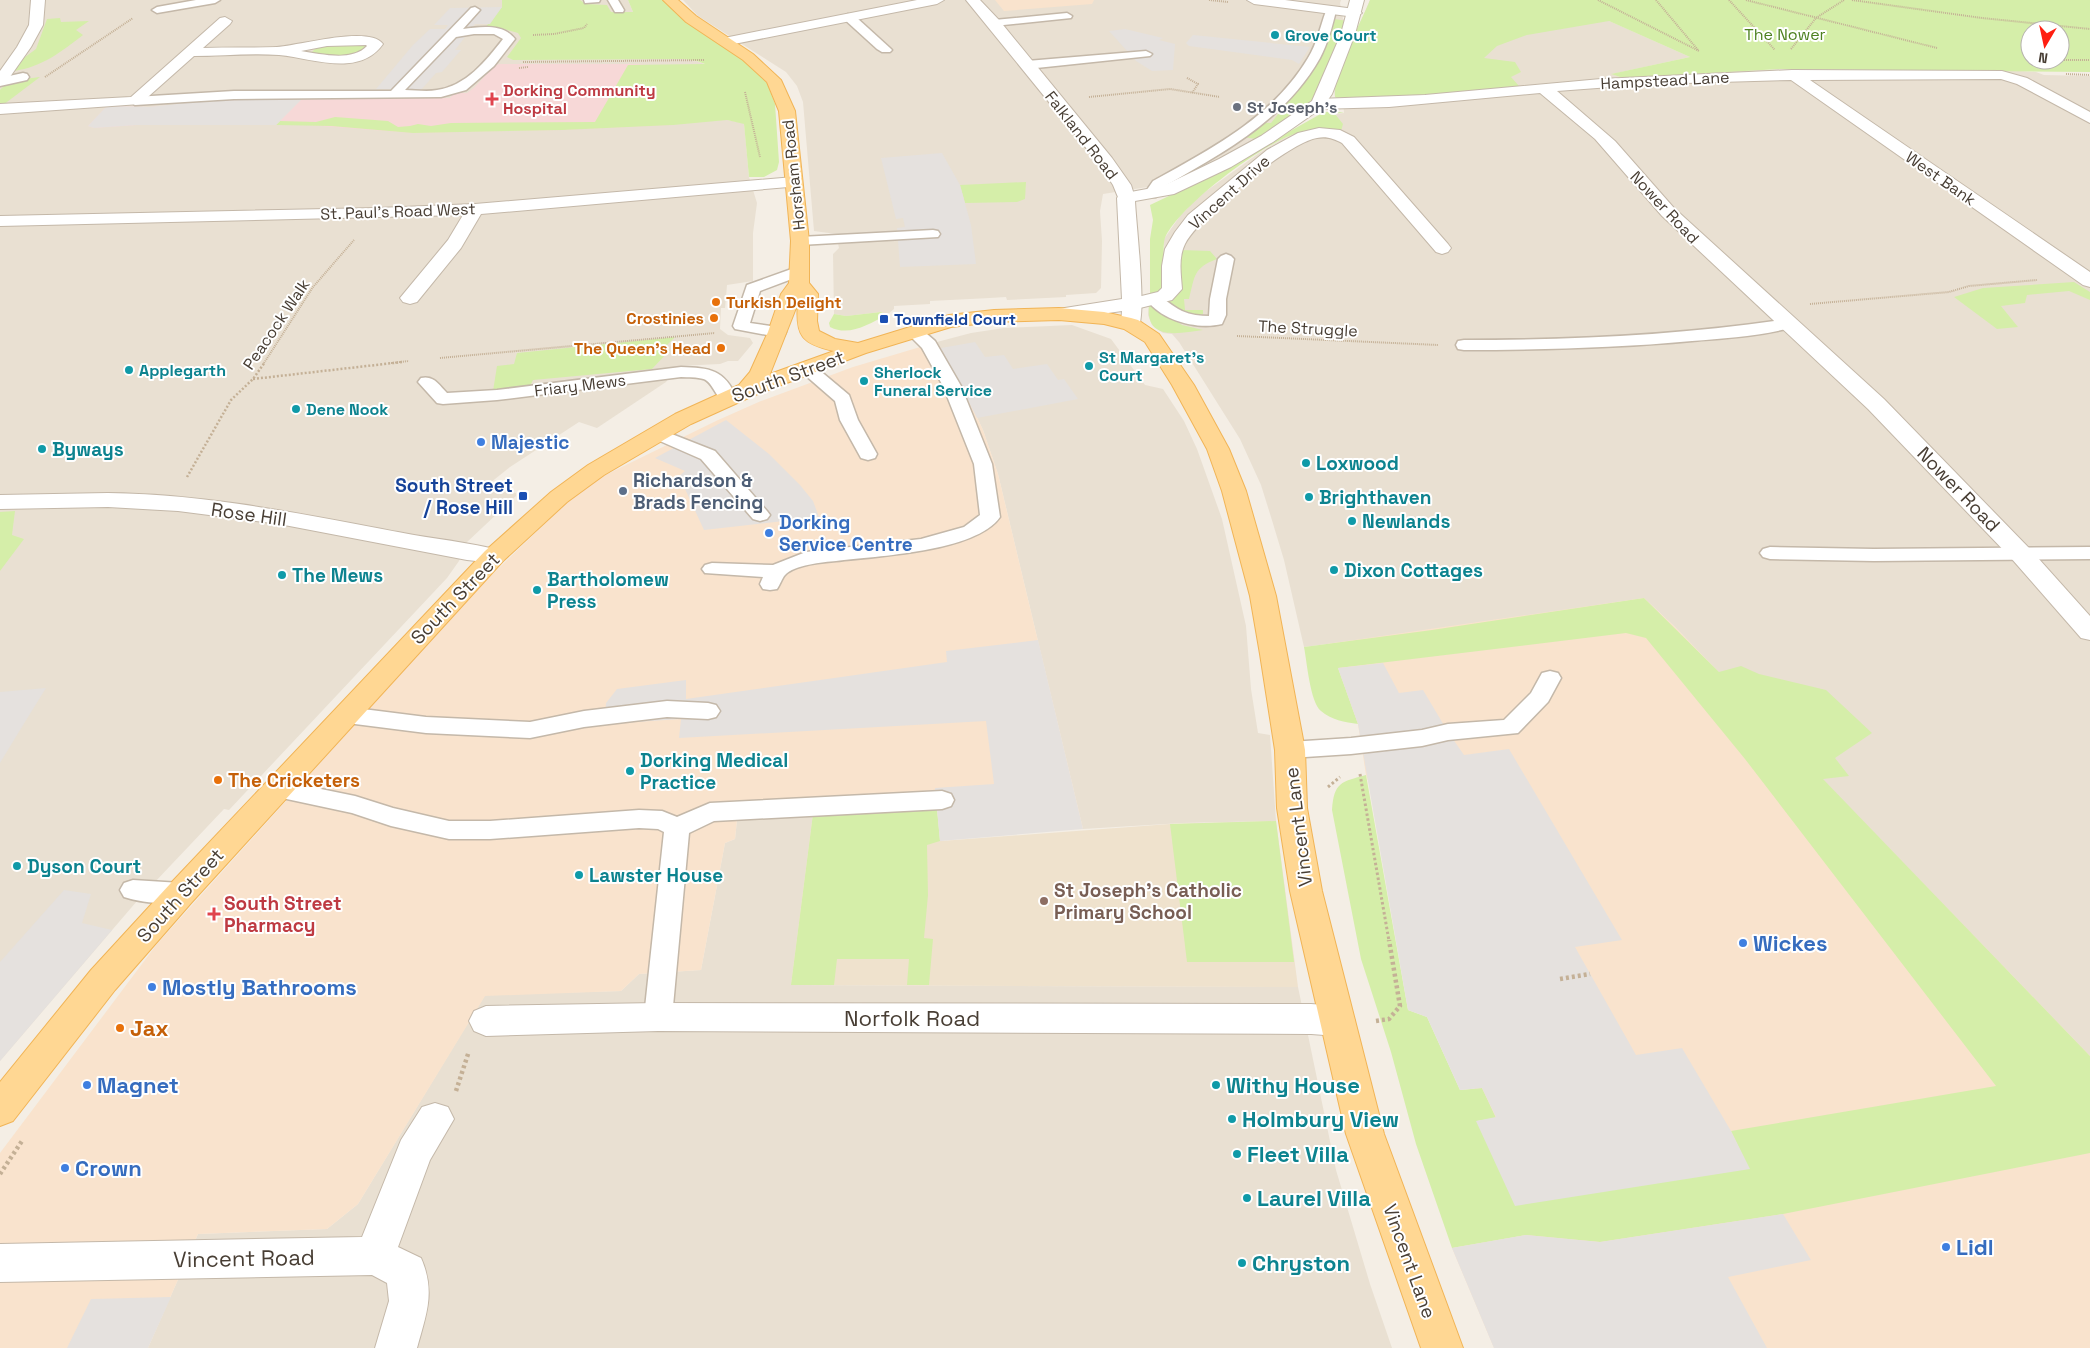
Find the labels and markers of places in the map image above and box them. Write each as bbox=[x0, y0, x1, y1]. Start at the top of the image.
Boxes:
place label: Grove Court bbox=[1285, 25, 1377, 46]
marker: Grove Court bbox=[1269, 29, 1281, 41]
place label: Dorking Community Hospital bbox=[503, 80, 656, 119]
marker: Dorking Community Hospital bbox=[485, 92, 499, 106]
place label: St Joseph's bbox=[1247, 97, 1337, 118]
marker: St Joseph's bbox=[1231, 101, 1243, 113]
place label: Turkish Delight bbox=[726, 292, 842, 313]
marker: Turkish Delight bbox=[710, 296, 722, 308]
place label: Crostinies bbox=[626, 308, 704, 329]
place label: Townfield Court bbox=[894, 309, 1016, 330]
marker: Crostinies bbox=[708, 312, 720, 324]
marker: Townfield Court bbox=[878, 313, 890, 325]
place label: The Queen's Head bbox=[574, 338, 711, 359]
marker: The Queen's Head bbox=[715, 342, 727, 354]
place label: St Margaret's Court bbox=[1099, 347, 1204, 386]
place label: Applegarth bbox=[139, 360, 226, 381]
marker: St Margaret's Court bbox=[1083, 360, 1095, 372]
place label: Sherlock Funeral Service bbox=[874, 362, 992, 401]
marker: Applegarth bbox=[123, 364, 135, 376]
marker: Sherlock Funeral Service bbox=[858, 375, 870, 387]
place label: Dene Nook bbox=[306, 399, 388, 420]
marker: Dene Nook bbox=[290, 403, 302, 415]
place label: Majestic bbox=[491, 430, 569, 455]
marker: Majestic bbox=[475, 436, 487, 448]
place label: Byways bbox=[52, 437, 124, 462]
marker: Byways bbox=[36, 443, 48, 455]
place label: Loxwood bbox=[1316, 451, 1399, 476]
marker: Loxwood bbox=[1300, 457, 1312, 469]
place label: Richardson & Brads Fencing bbox=[633, 468, 763, 515]
place label: South Street / Rose Hill bbox=[395, 473, 513, 520]
marker: Richardson & Brads Fencing bbox=[617, 485, 629, 497]
place label: Brighthaven bbox=[1319, 485, 1431, 510]
marker: South Street / Rose Hill bbox=[517, 490, 529, 502]
marker: Brighthaven bbox=[1303, 491, 1315, 503]
place label: Newlands bbox=[1362, 509, 1450, 534]
place label: Dorking Service Centre bbox=[779, 510, 913, 557]
marker: Newlands bbox=[1346, 515, 1358, 527]
marker: Dorking Service Centre bbox=[763, 527, 775, 539]
place label: Dixon Cottages bbox=[1344, 558, 1483, 583]
place label: The Mews bbox=[292, 563, 383, 588]
marker: Dixon Cottages bbox=[1328, 564, 1340, 576]
place label: Bartholomew Press bbox=[547, 567, 669, 614]
marker: The Mews bbox=[276, 569, 288, 581]
marker: Bartholomew Press bbox=[531, 584, 543, 596]
place label: Dorking Medical Practice bbox=[640, 748, 788, 795]
marker: Dorking Medical Practice bbox=[624, 765, 636, 777]
place label: The Cricketers bbox=[228, 768, 360, 793]
marker: The Cricketers bbox=[212, 774, 224, 786]
place label: Dyson Court bbox=[27, 854, 141, 879]
marker: Dyson Court bbox=[11, 860, 23, 872]
place label: Lawster House bbox=[589, 863, 723, 888]
marker: Lawster House bbox=[573, 869, 585, 881]
place label: St Joseph's Catholic Primary School bbox=[1054, 878, 1242, 925]
place label: South Street Pharmacy bbox=[224, 891, 342, 938]
marker: St Joseph's Catholic Primary School bbox=[1038, 895, 1050, 907]
marker: South Street Pharmacy bbox=[208, 908, 220, 920]
place label: Wickes bbox=[1753, 929, 1827, 957]
marker: Wickes bbox=[1737, 937, 1749, 949]
place label: Mostly Bathrooms bbox=[162, 973, 357, 1001]
marker: Mostly Bathrooms bbox=[146, 981, 158, 993]
place label: Jax bbox=[130, 1014, 168, 1042]
marker: Jax bbox=[114, 1022, 126, 1034]
place label: Magnet bbox=[97, 1071, 179, 1099]
place label: Withy House bbox=[1226, 1071, 1360, 1099]
marker: Magnet bbox=[81, 1079, 93, 1091]
marker: Withy House bbox=[1210, 1079, 1222, 1091]
place label: Holmbury View bbox=[1242, 1105, 1399, 1133]
marker: Holmbury View bbox=[1226, 1113, 1238, 1125]
place label: Fleet Villa bbox=[1247, 1140, 1349, 1168]
marker: Fleet Villa bbox=[1231, 1148, 1243, 1160]
place label: Crown bbox=[75, 1154, 142, 1182]
marker: Crown bbox=[59, 1162, 71, 1174]
place label: Laurel Villa bbox=[1257, 1184, 1371, 1212]
marker: Laurel Villa bbox=[1241, 1192, 1253, 1204]
place label: Lidl bbox=[1956, 1233, 1994, 1261]
marker: Lidl bbox=[1940, 1241, 1952, 1253]
place label: Chryston bbox=[1252, 1249, 1350, 1277]
marker: Chryston bbox=[1236, 1257, 1248, 1269]

